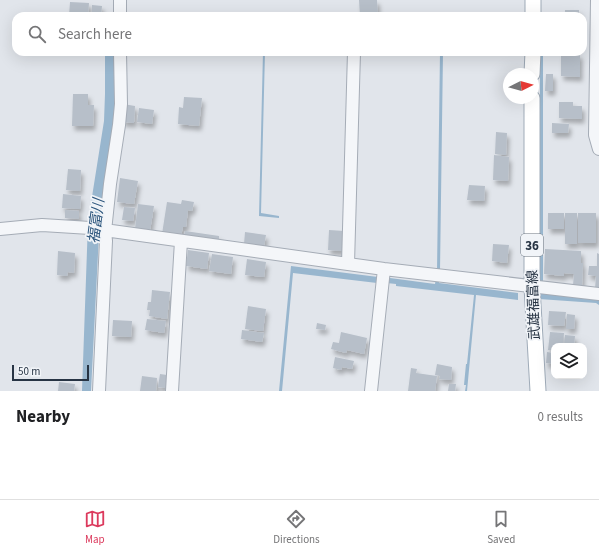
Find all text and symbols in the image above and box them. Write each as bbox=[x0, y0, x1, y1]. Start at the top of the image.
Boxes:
search box bbox=[12, 12, 587, 56]
icon: search bbox=[26, 23, 48, 45]
text: Search here bbox=[58, 24, 132, 45]
north arrow bbox=[503, 68, 539, 104]
water label: 福富川 bbox=[83, 195, 110, 245]
road number: 36 bbox=[521, 234, 543, 256]
street label: 武雄福富線 bbox=[523, 270, 545, 340]
map controls bbox=[551, 343, 587, 379]
button: layers bbox=[551, 343, 587, 379]
scale bar bbox=[12, 363, 89, 382]
text: 50 m bbox=[18, 364, 40, 379]
text: Nearby bbox=[16, 405, 70, 429]
text: 0 results bbox=[538, 408, 583, 426]
tab: Map bbox=[84, 508, 106, 547]
tab: Directions bbox=[273, 508, 320, 547]
tab: Saved bbox=[487, 508, 515, 547]

